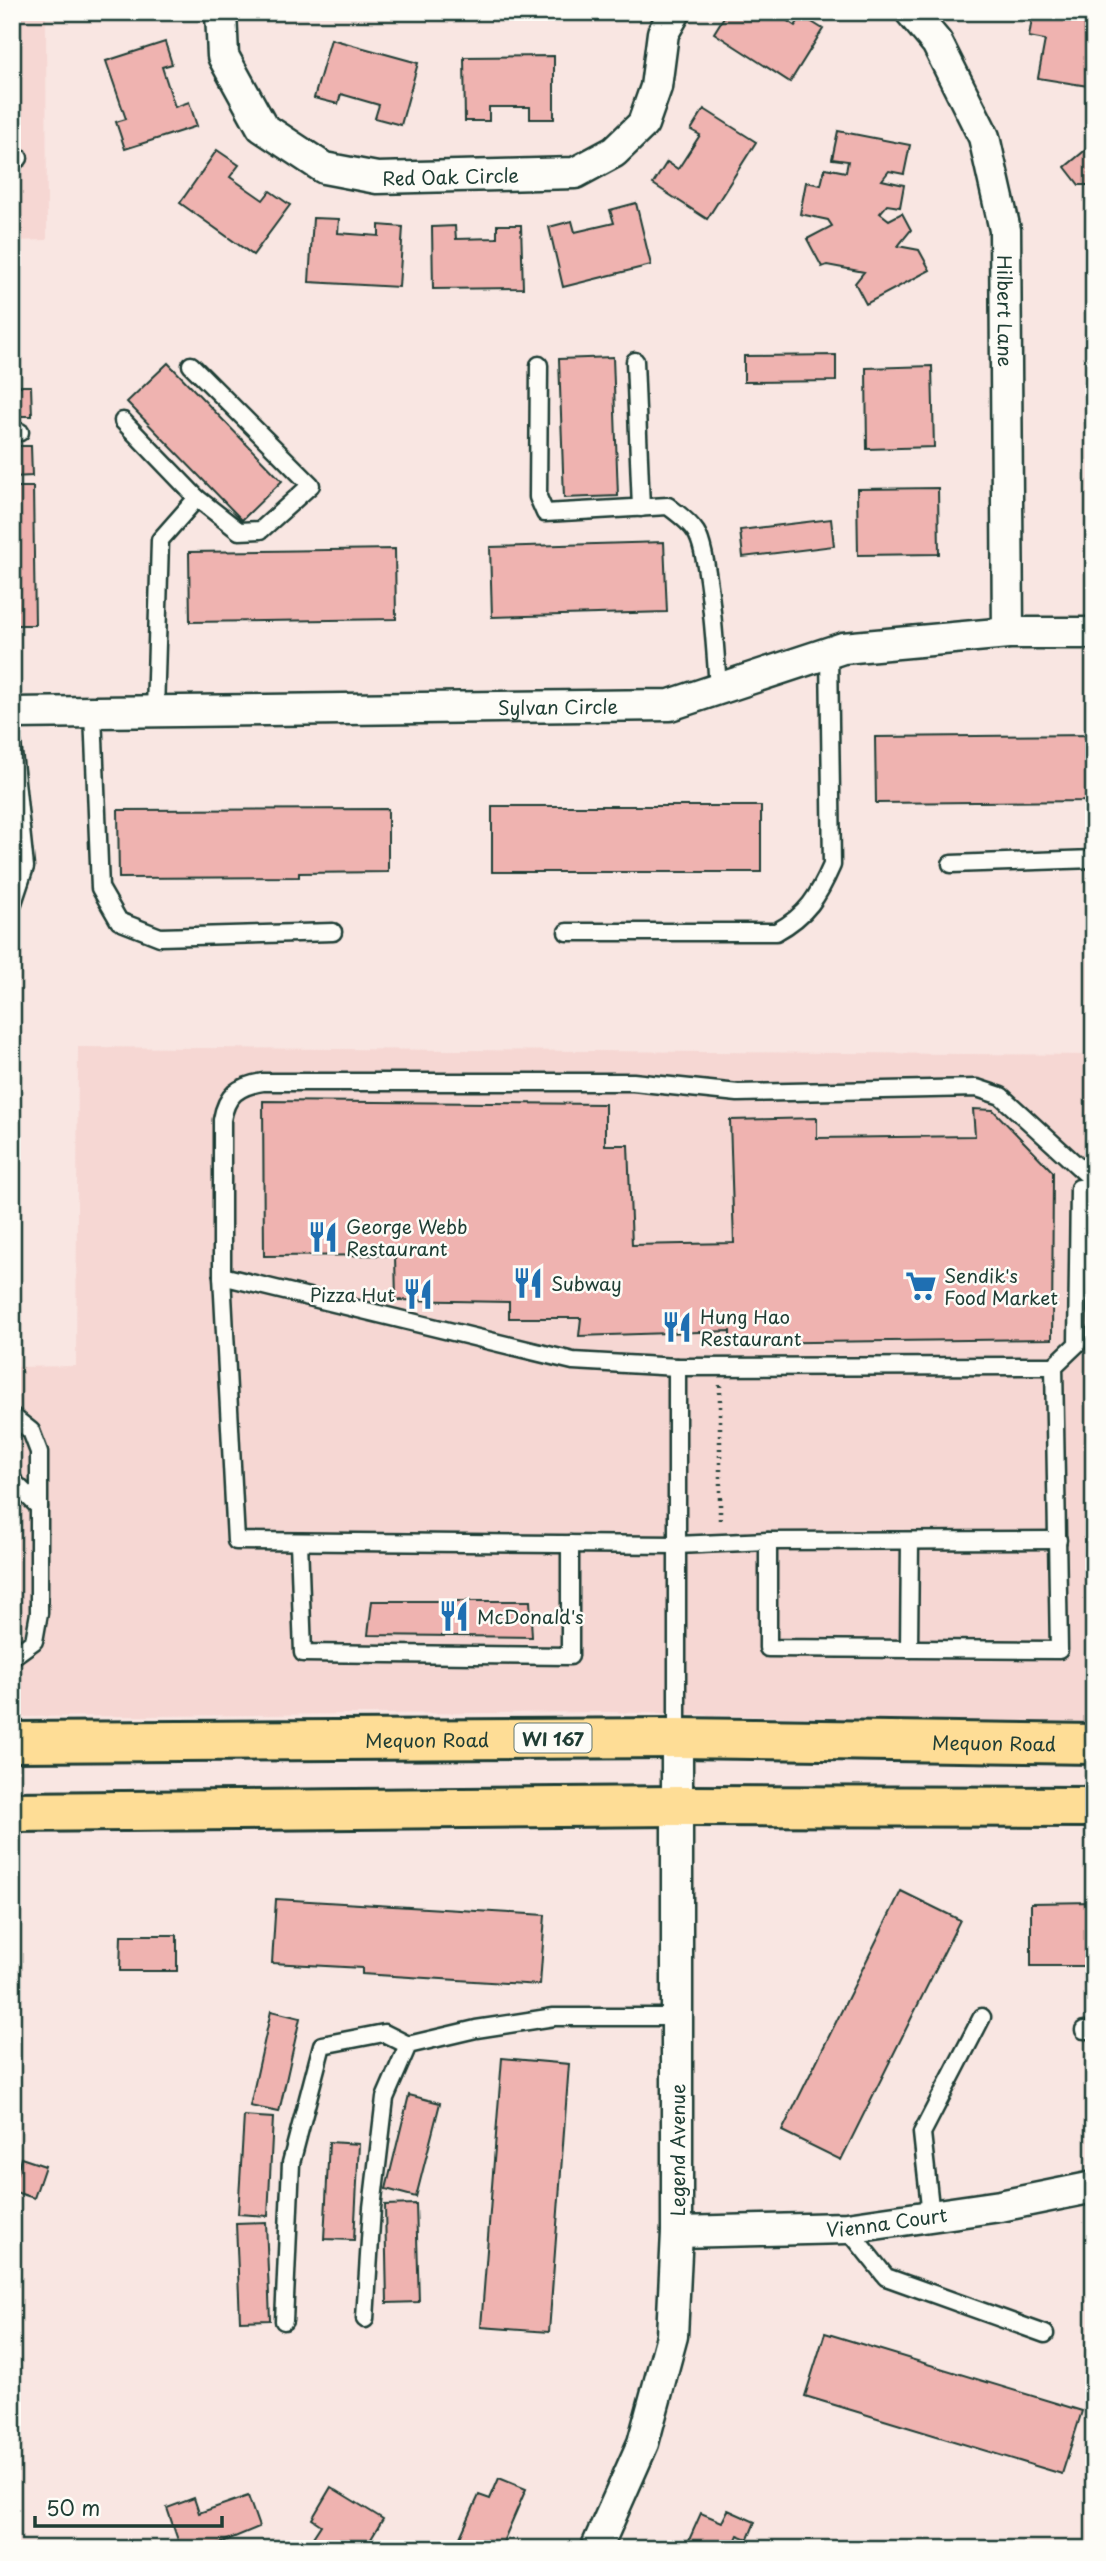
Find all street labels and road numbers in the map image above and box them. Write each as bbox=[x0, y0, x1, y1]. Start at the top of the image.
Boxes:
street label: Red Oak Circle bbox=[382, 160, 519, 192]
street label: Hilbert Lane bbox=[991, 255, 1020, 367]
street label: Sylvan Circle bbox=[498, 692, 618, 721]
road number: WI 167 bbox=[514, 1723, 592, 1752]
street label: Mequon Road bbox=[365, 1725, 489, 1754]
street label: Mequon Road bbox=[932, 1728, 1056, 1757]
street label: Legend Avenue bbox=[663, 2084, 691, 2216]
street label: Vienna Court bbox=[826, 2200, 949, 2242]

